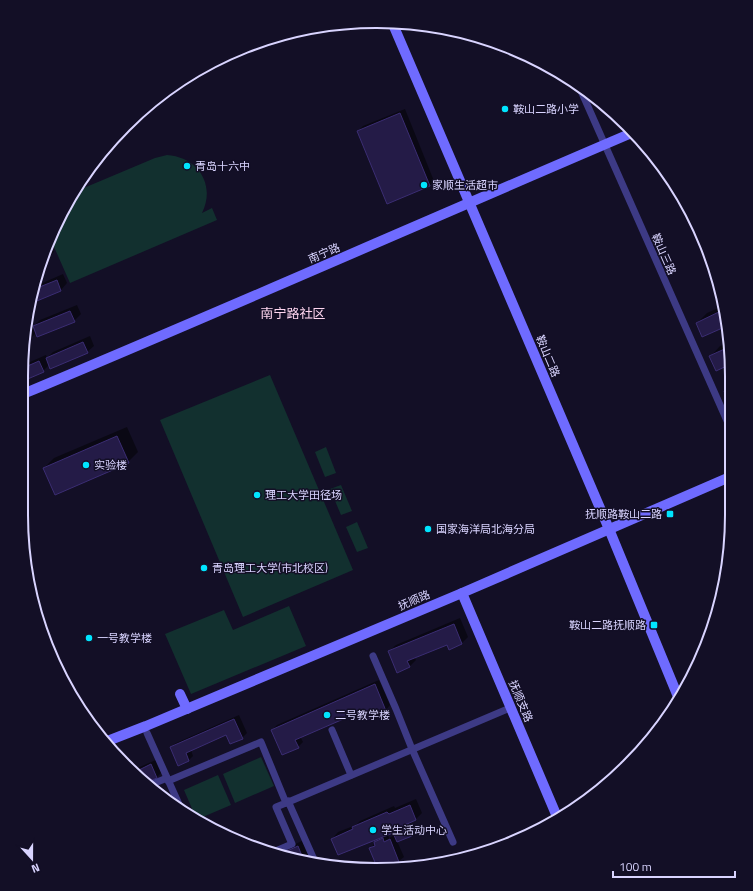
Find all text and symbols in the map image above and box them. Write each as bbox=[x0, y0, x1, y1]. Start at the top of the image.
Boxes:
place label: 鞍山二路小学 bbox=[513, 101, 579, 117]
marker: 鞍山二路小学 bbox=[500, 104, 510, 114]
place label: 青岛十六中 bbox=[195, 158, 250, 174]
marker: 青岛十六中 bbox=[182, 161, 192, 171]
place label: 家顺生活超市 bbox=[432, 177, 498, 193]
marker: 家顺生活超市 bbox=[419, 180, 429, 190]
street label: 鞍山三路 bbox=[648, 231, 680, 277]
street label: 南宁路 bbox=[306, 239, 342, 267]
district label: 南宁路社区 bbox=[260, 303, 326, 323]
street label: 鞍山二路 bbox=[532, 333, 564, 379]
place label: 实验楼 bbox=[94, 457, 127, 473]
marker: 实验楼 bbox=[81, 460, 91, 470]
place label: 理工大学田径场 bbox=[265, 487, 342, 503]
marker: 理工大学田径场 bbox=[252, 490, 262, 500]
place label: 抚顺路鞍山二路 bbox=[585, 506, 662, 522]
marker: 抚顺路鞍山二路 bbox=[665, 509, 675, 519]
place label: 国家海洋局北海分局 bbox=[436, 521, 535, 537]
marker: 国家海洋局北海分局 bbox=[423, 524, 433, 534]
place label: 青岛理工大学(市北校区) bbox=[212, 560, 328, 576]
marker: 青岛理工大学(市北校区) bbox=[199, 563, 209, 573]
street label: 抚顺路 bbox=[396, 586, 432, 614]
place label: 鞍山二路抚顺路 bbox=[569, 617, 646, 633]
marker: 鞍山二路抚顺路 bbox=[649, 620, 659, 630]
place label: 一号教学楼 bbox=[97, 630, 152, 646]
marker: 一号教学楼 bbox=[84, 633, 94, 643]
street label: 抚顺支路 bbox=[505, 678, 537, 724]
place label: 二号教学楼 bbox=[335, 707, 390, 723]
marker: 二号教学楼 bbox=[322, 710, 332, 720]
place label: 学生活动中心 bbox=[381, 822, 447, 838]
marker: 学生活动中心 bbox=[368, 825, 378, 835]
north arrow bbox=[12, 839, 52, 879]
scale bar bbox=[613, 853, 735, 879]
text: 100 m bbox=[619, 857, 652, 876]
text: N bbox=[29, 860, 42, 877]

